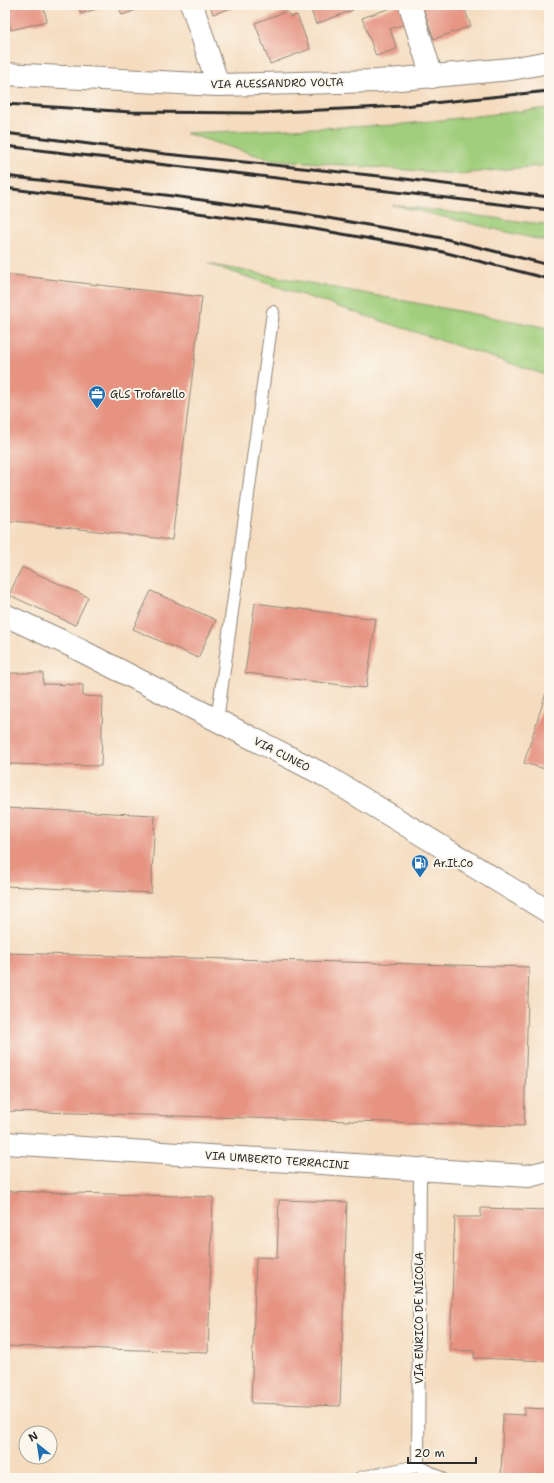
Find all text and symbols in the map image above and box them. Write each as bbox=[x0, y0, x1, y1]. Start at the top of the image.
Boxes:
street label: VIA ALESSANDRO VOLTA bbox=[210, 75, 344, 92]
office icon: GLS Trofarello bbox=[87, 384, 107, 409]
place label: GLS Trofarello bbox=[110, 387, 185, 402]
street label: VIA CUNEO bbox=[251, 734, 313, 775]
fuel station icon: Ar.It.Co bbox=[410, 853, 430, 878]
place label: Ar.It.Co bbox=[433, 856, 473, 871]
street label: VIA UMBERTO TERRACINI bbox=[204, 1148, 350, 1173]
street label: VIA ENRICO DE NICOLA bbox=[412, 1252, 427, 1384]
north arrow bbox=[18, 1425, 58, 1465]
text: N bbox=[26, 1428, 41, 1445]
scale bar bbox=[408, 1439, 476, 1465]
text: 20 m bbox=[414, 1445, 445, 1461]

